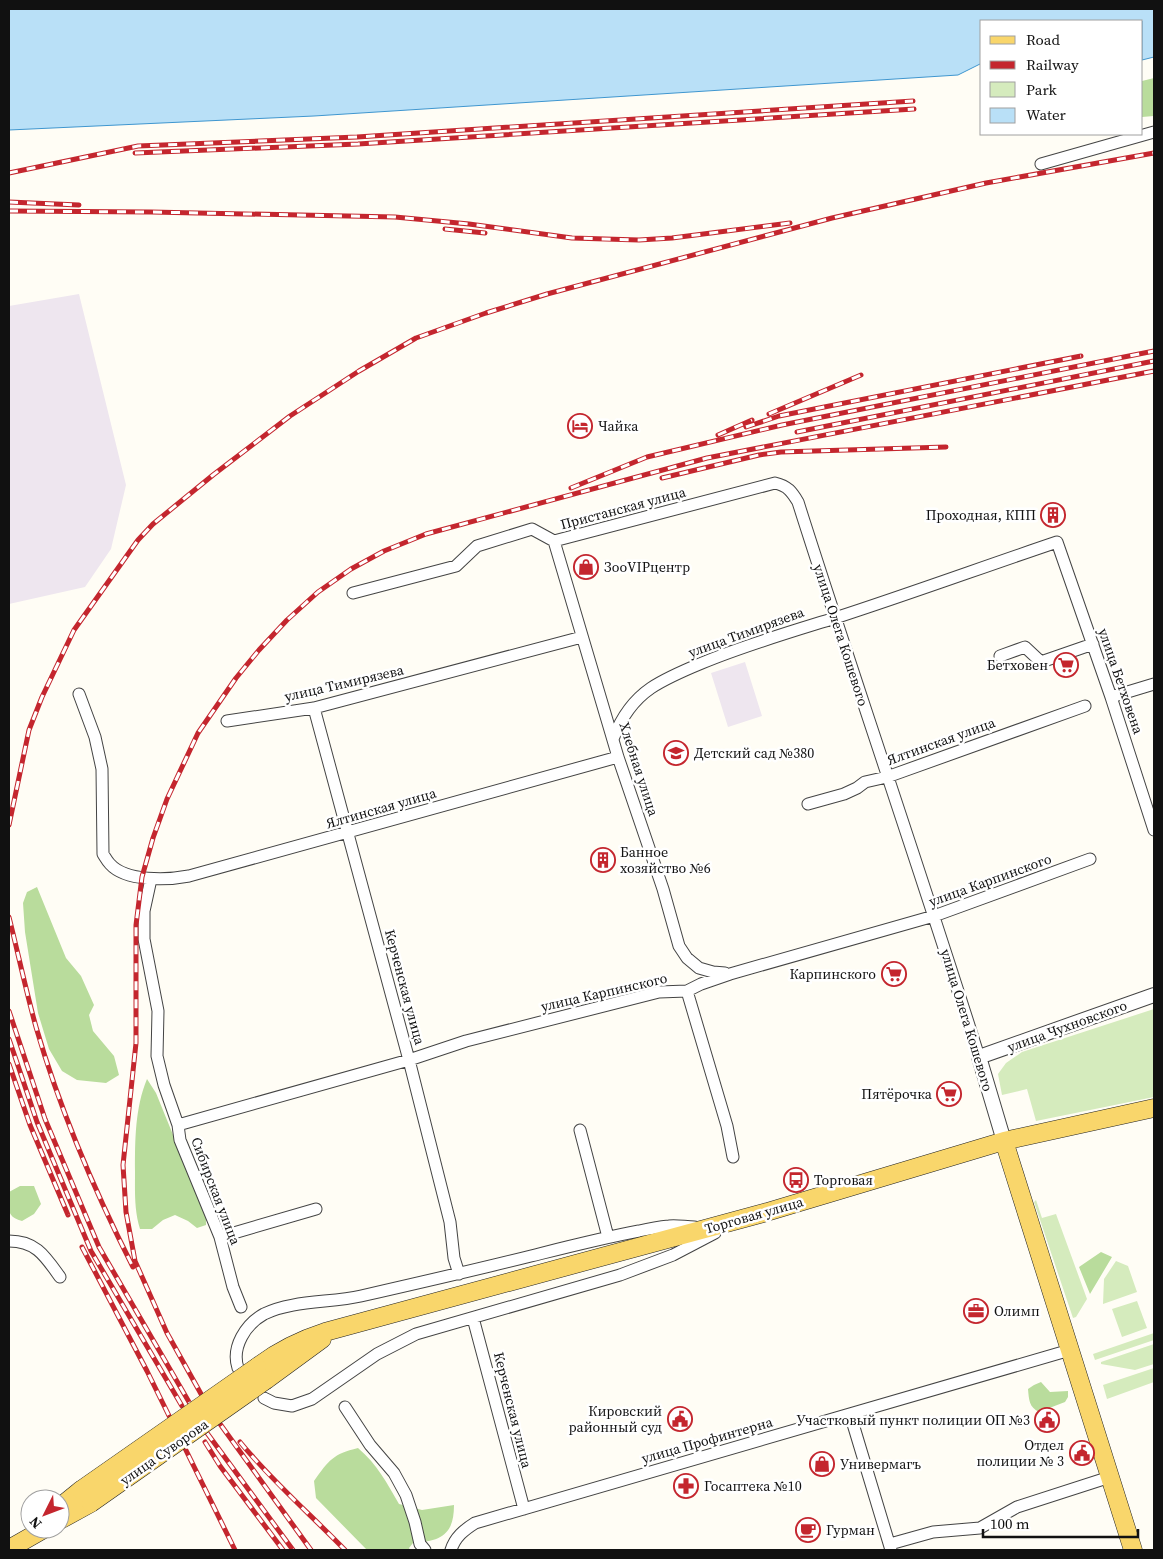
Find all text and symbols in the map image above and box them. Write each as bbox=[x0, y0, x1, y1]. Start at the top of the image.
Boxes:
legend bbox=[980, 20, 1143, 135]
text: Road bbox=[1026, 29, 1060, 50]
text: Railway bbox=[1026, 54, 1079, 75]
text: Park bbox=[1026, 79, 1058, 100]
text: Water bbox=[1026, 104, 1067, 125]
hotel icon: Чайка bbox=[567, 413, 593, 439]
place label: Чайка bbox=[598, 416, 639, 436]
street label: Пристанская улица bbox=[558, 481, 689, 534]
building icon: Проходная, КПП bbox=[1040, 502, 1066, 528]
place label: Проходная, КПП bbox=[926, 505, 1036, 525]
shop icon: ЗооVIPцентр bbox=[573, 554, 599, 580]
place label: ЗооVIPцентр bbox=[604, 557, 690, 577]
street label: улица Олега Кошевого bbox=[809, 561, 873, 709]
street label: улица Тимирязева bbox=[685, 601, 807, 662]
street label: улица Бетховена bbox=[1093, 625, 1149, 738]
supermarket icon: Бетховен bbox=[1053, 652, 1079, 678]
place label: Бетховен bbox=[987, 655, 1048, 675]
street label: улица Тимирязева bbox=[282, 659, 406, 706]
street label: Ялтинская улица bbox=[884, 712, 999, 770]
street label: Хлебная улица bbox=[614, 719, 664, 819]
school or university icon: Детский сад №380 bbox=[663, 740, 689, 766]
place label: Детский сад №380 bbox=[694, 743, 814, 763]
street label: Ялтинская улица bbox=[324, 782, 439, 833]
place label: Банное хозяйство №6 bbox=[620, 842, 711, 878]
building icon: Банное хозяйство №6 bbox=[590, 847, 616, 873]
street label: улица Карпинского bbox=[926, 848, 1054, 911]
street label: Керченская улица bbox=[380, 927, 430, 1048]
street label: улица Олега Кошевого bbox=[936, 946, 998, 1094]
supermarket icon: Карпинского bbox=[881, 961, 907, 987]
place label: Карпинского bbox=[789, 964, 876, 984]
street label: улица Карпинского bbox=[539, 968, 670, 1016]
street label: улица Чухновского bbox=[1004, 995, 1130, 1057]
supermarket icon: Пятёрочка bbox=[936, 1081, 962, 1107]
place label: Пятёрочка bbox=[861, 1084, 933, 1104]
street label: Сибирская улица bbox=[186, 1134, 246, 1249]
bus stop icon: Торговая bbox=[783, 1167, 809, 1193]
place label: Торговая bbox=[814, 1170, 873, 1190]
street label: Торговая улица bbox=[702, 1191, 806, 1239]
office icon: Олимп bbox=[963, 1298, 989, 1324]
place label: Олимп bbox=[994, 1301, 1040, 1321]
street label: Керченская улица bbox=[489, 1350, 537, 1471]
place label: Кировский районный суд bbox=[568, 1401, 662, 1437]
public building icon: Кировский районный суд bbox=[667, 1406, 693, 1432]
public building icon: Участковый пункт полиции ОП №3 bbox=[1034, 1407, 1060, 1433]
place label: Участковый пункт полиции ОП №3 bbox=[796, 1410, 1030, 1430]
street label: улица Профинтерна bbox=[639, 1411, 776, 1468]
street label: улица Суворова bbox=[116, 1414, 213, 1490]
place label: Отдел полиции № 3 bbox=[976, 1435, 1064, 1471]
public building icon: Отдел полиции № 3 bbox=[1069, 1440, 1095, 1466]
shop icon: Универмагъ bbox=[809, 1451, 835, 1477]
place label: Универмагъ bbox=[840, 1454, 922, 1474]
pharmacy icon: Госаптека №10 bbox=[673, 1473, 699, 1499]
place label: Госаптека №10 bbox=[704, 1476, 802, 1496]
north arrow bbox=[20, 1489, 70, 1539]
scale bar bbox=[983, 1506, 1138, 1538]
text: N bbox=[24, 1512, 46, 1533]
text: 100 m bbox=[990, 1513, 1030, 1534]
cafe icon: Гурман bbox=[795, 1517, 821, 1543]
place label: Гурман bbox=[826, 1520, 875, 1540]

